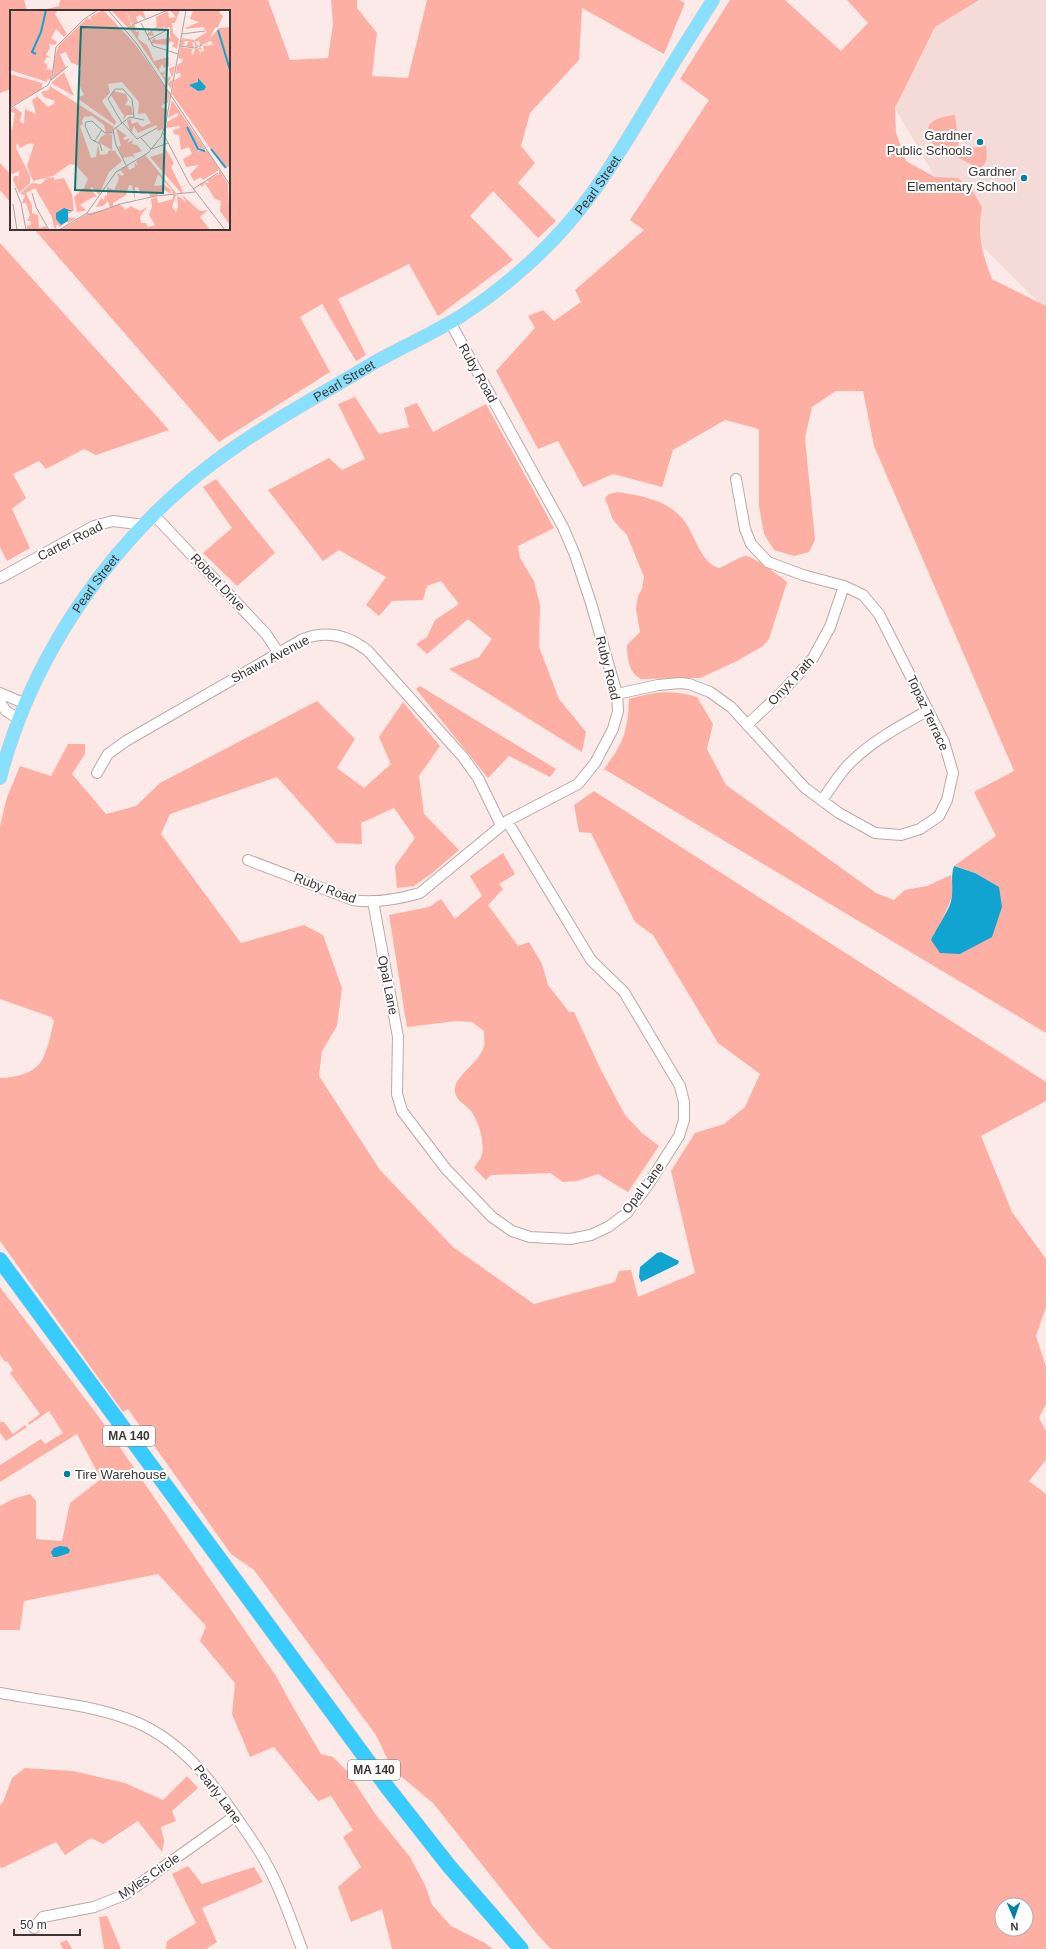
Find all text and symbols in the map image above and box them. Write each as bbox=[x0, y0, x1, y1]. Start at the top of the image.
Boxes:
inset map bbox=[10, 10, 230, 230]
place label: Gardner Public Schools bbox=[887, 128, 973, 158]
marker: Gardner Public Schools bbox=[975, 137, 985, 147]
street label: Pearl Street bbox=[571, 152, 623, 217]
place label: Gardner Elementary School bbox=[907, 164, 1017, 194]
marker: Gardner Elementary School bbox=[1019, 173, 1029, 183]
street label: Ruby Road bbox=[456, 341, 500, 405]
street label: Pearl Street bbox=[310, 356, 378, 404]
street label: Carter Road bbox=[35, 518, 105, 564]
street label: Robert Drive bbox=[188, 550, 248, 614]
street label: Pearl Street bbox=[69, 551, 122, 615]
street label: Shawn Avenue bbox=[228, 632, 312, 686]
street label: Ruby Road bbox=[593, 635, 623, 701]
street label: Onyx Path bbox=[765, 654, 817, 708]
street label: Topaz Terrace bbox=[904, 673, 952, 753]
street label: Ruby Road bbox=[292, 870, 358, 906]
street label: Opal Lane bbox=[375, 954, 401, 1016]
street label: Opal Lane bbox=[619, 1160, 667, 1216]
road number: MA 140 bbox=[103, 1426, 155, 1446]
place label: Tire Warehouse bbox=[75, 1467, 167, 1482]
marker: Tire Warehouse bbox=[62, 1469, 72, 1479]
road number: MA 140 bbox=[348, 1760, 400, 1780]
street label: Pearly Lane bbox=[191, 1762, 245, 1826]
street label: Myles Circle bbox=[115, 1850, 183, 1902]
north arrow bbox=[994, 1897, 1034, 1937]
scale bar bbox=[14, 1911, 80, 1937]
text: 50 m bbox=[20, 1918, 47, 1932]
text: N bbox=[1010, 1921, 1019, 1933]

